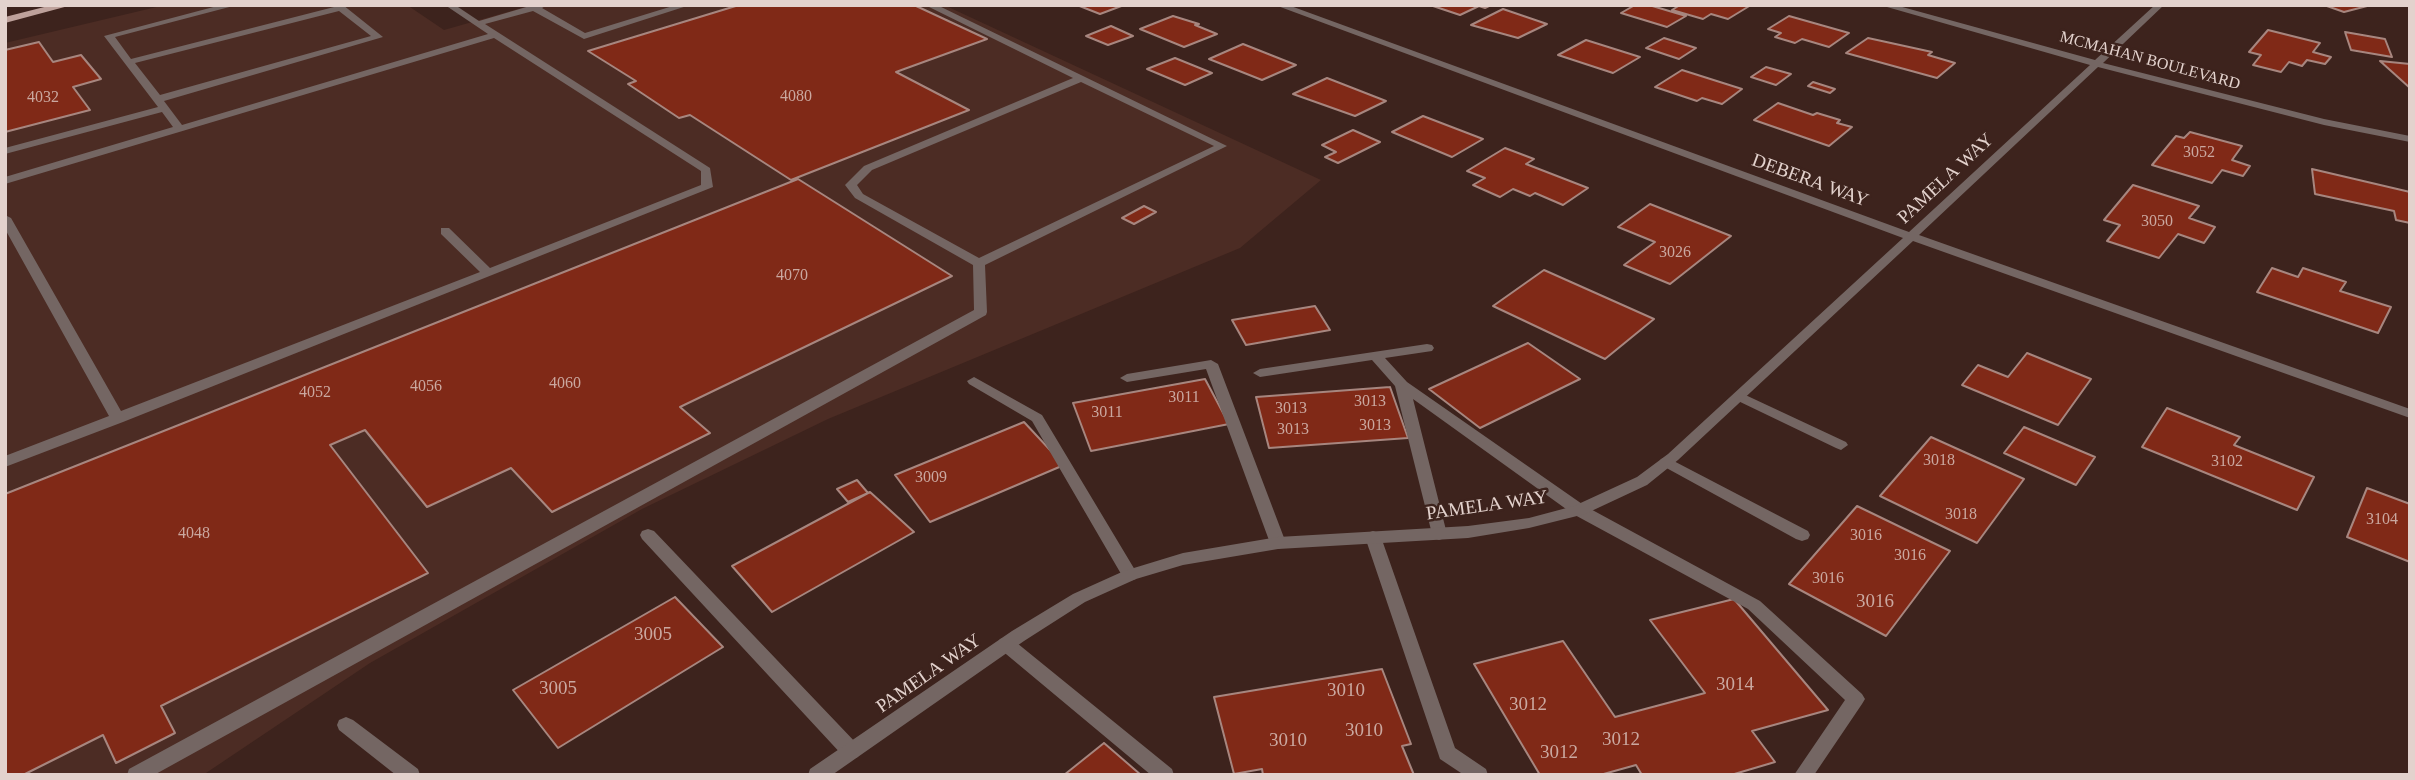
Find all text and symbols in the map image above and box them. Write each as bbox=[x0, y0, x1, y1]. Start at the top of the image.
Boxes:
street label: MCMAHAN BOULEVARD bbox=[2058, 28, 2242, 94]
house number: 4080 bbox=[780, 87, 812, 107]
house number: 4032 bbox=[27, 88, 59, 108]
street label: PAMELA WAY bbox=[1893, 129, 1999, 229]
house number: 3052 bbox=[2183, 143, 2215, 163]
street label: DEBERA WAY bbox=[1749, 149, 1871, 213]
house number: 3050 bbox=[2141, 212, 2173, 232]
house number: 3026 bbox=[1659, 243, 1691, 263]
house number: 4070 bbox=[776, 266, 808, 286]
house number: 4060 bbox=[549, 374, 581, 394]
house number: 4056 bbox=[410, 377, 442, 397]
house number: 4052 bbox=[299, 383, 331, 403]
house number: 3011 bbox=[1168, 388, 1200, 408]
house number: 3013 bbox=[1354, 392, 1386, 412]
house number: 3013 bbox=[1275, 399, 1307, 419]
house number: 3011 bbox=[1091, 403, 1123, 423]
house number: 3013 bbox=[1359, 416, 1391, 436]
house number: 3013 bbox=[1277, 420, 1309, 440]
house number: 3018 bbox=[1923, 451, 1955, 471]
house number: 3102 bbox=[2211, 452, 2243, 472]
house number: 3009 bbox=[915, 468, 947, 488]
street label: PAMELA WAY bbox=[1425, 486, 1549, 526]
house number: 3018 bbox=[1945, 505, 1977, 525]
house number: 3104 bbox=[2366, 510, 2398, 530]
house number: 4048 bbox=[178, 524, 210, 544]
house number: 3016 bbox=[1850, 526, 1882, 546]
house number: 3016 bbox=[1894, 546, 1926, 566]
house number: 3016 bbox=[1812, 569, 1844, 589]
house number: 3016 bbox=[1856, 591, 1894, 613]
house number: 3005 bbox=[634, 624, 672, 646]
street label: PAMELA WAY bbox=[872, 629, 986, 719]
house number: 3014 bbox=[1716, 674, 1754, 696]
house number: 3005 bbox=[539, 678, 577, 700]
house number: 3010 bbox=[1327, 680, 1365, 702]
house number: 3012 bbox=[1509, 694, 1547, 716]
house number: 3010 bbox=[1345, 720, 1383, 742]
house number: 3012 bbox=[1602, 729, 1640, 751]
house number: 3010 bbox=[1269, 730, 1307, 752]
house number: 3012 bbox=[1540, 742, 1578, 764]

